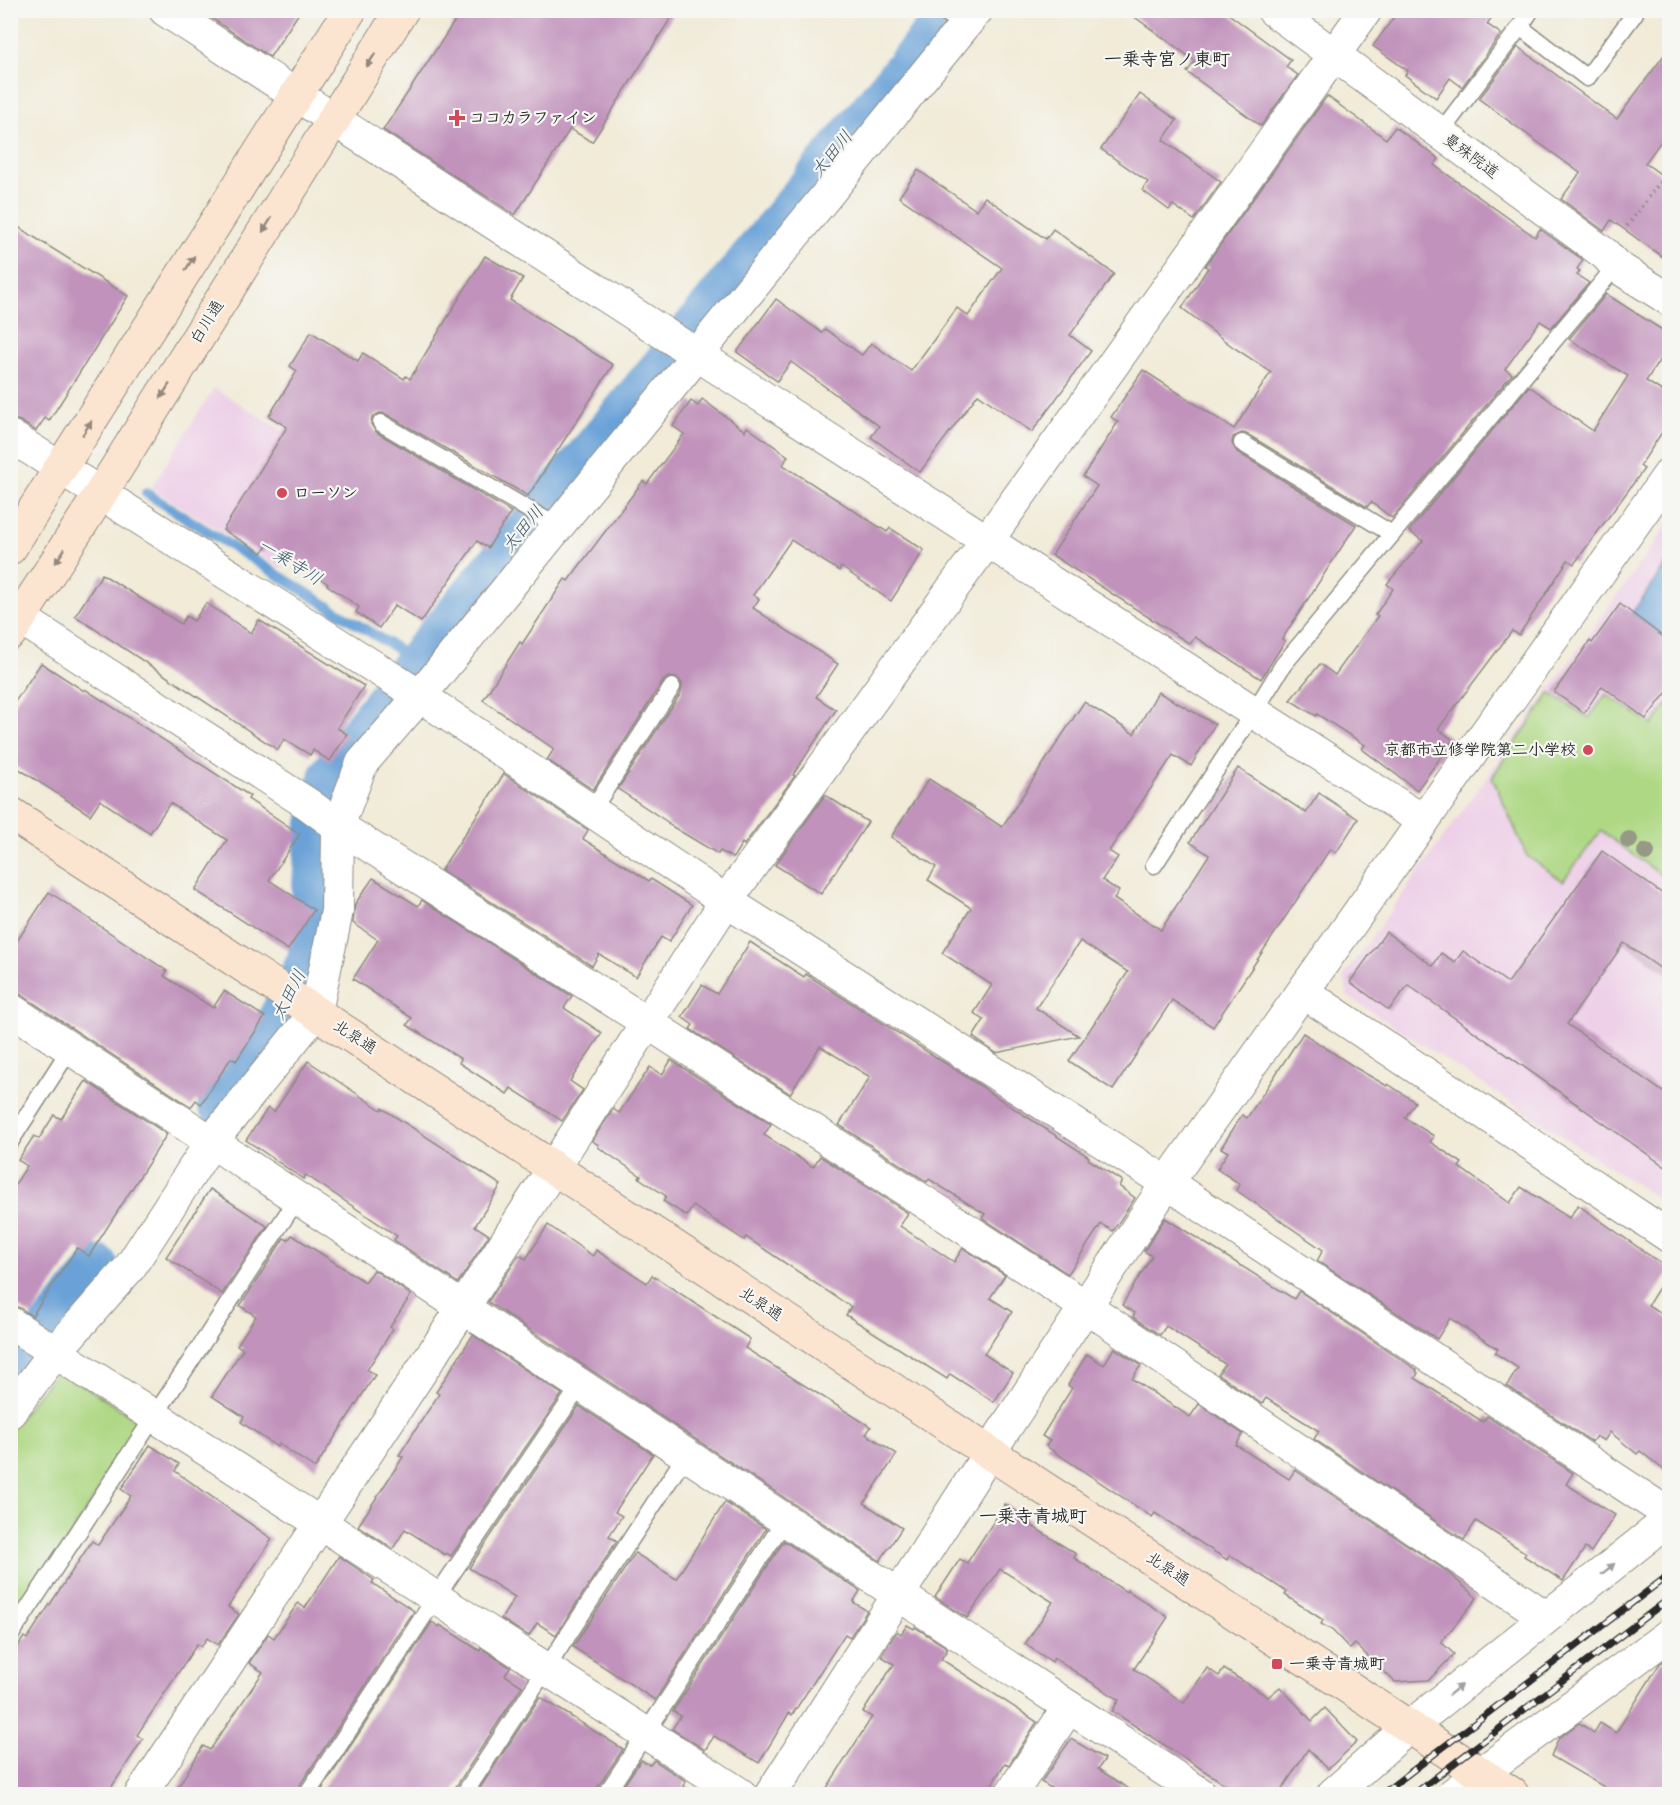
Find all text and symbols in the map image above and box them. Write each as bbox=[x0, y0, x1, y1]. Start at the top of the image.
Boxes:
district label: 一乗寺宮ノ東町 bbox=[1104, 48, 1230, 71]
one-way arrow bbox=[365, 52, 376, 68]
place label: ココカラファイン bbox=[469, 108, 597, 128]
marker: ココカラファイン bbox=[450, 111, 464, 125]
water label: 太田川 bbox=[806, 126, 858, 182]
street label: 曼殊院道 bbox=[1439, 129, 1503, 183]
one-way arrow bbox=[262, 217, 273, 233]
one-way arrow bbox=[185, 255, 196, 271]
street label: 白川通 bbox=[186, 296, 228, 348]
one-way arrow bbox=[159, 383, 170, 399]
one-way arrow bbox=[81, 420, 92, 436]
place label: ローソン bbox=[294, 483, 358, 503]
marker: ローソン bbox=[275, 486, 289, 500]
water label: 太田川 bbox=[497, 501, 549, 557]
water label: 一乗寺川 bbox=[253, 533, 327, 591]
one-way arrow bbox=[55, 548, 66, 564]
place label: 京都市立修学院第二小学校 bbox=[1384, 740, 1576, 760]
marker: 京都市立修学院第二小学校 bbox=[1581, 743, 1595, 757]
water label: 太田川 bbox=[266, 966, 312, 1024]
street label: 北泉通 bbox=[329, 1016, 381, 1058]
street label: 北泉通 bbox=[735, 1283, 787, 1325]
district label: 一乗寺青城町 bbox=[979, 1505, 1087, 1528]
street label: 北泉通 bbox=[1142, 1548, 1194, 1590]
one-way arrow bbox=[1600, 1563, 1615, 1575]
place label: 一乗寺青城町 bbox=[1289, 1654, 1385, 1674]
marker: 一乗寺青城町 bbox=[1270, 1657, 1284, 1671]
one-way arrow bbox=[1447, 1684, 1463, 1697]

